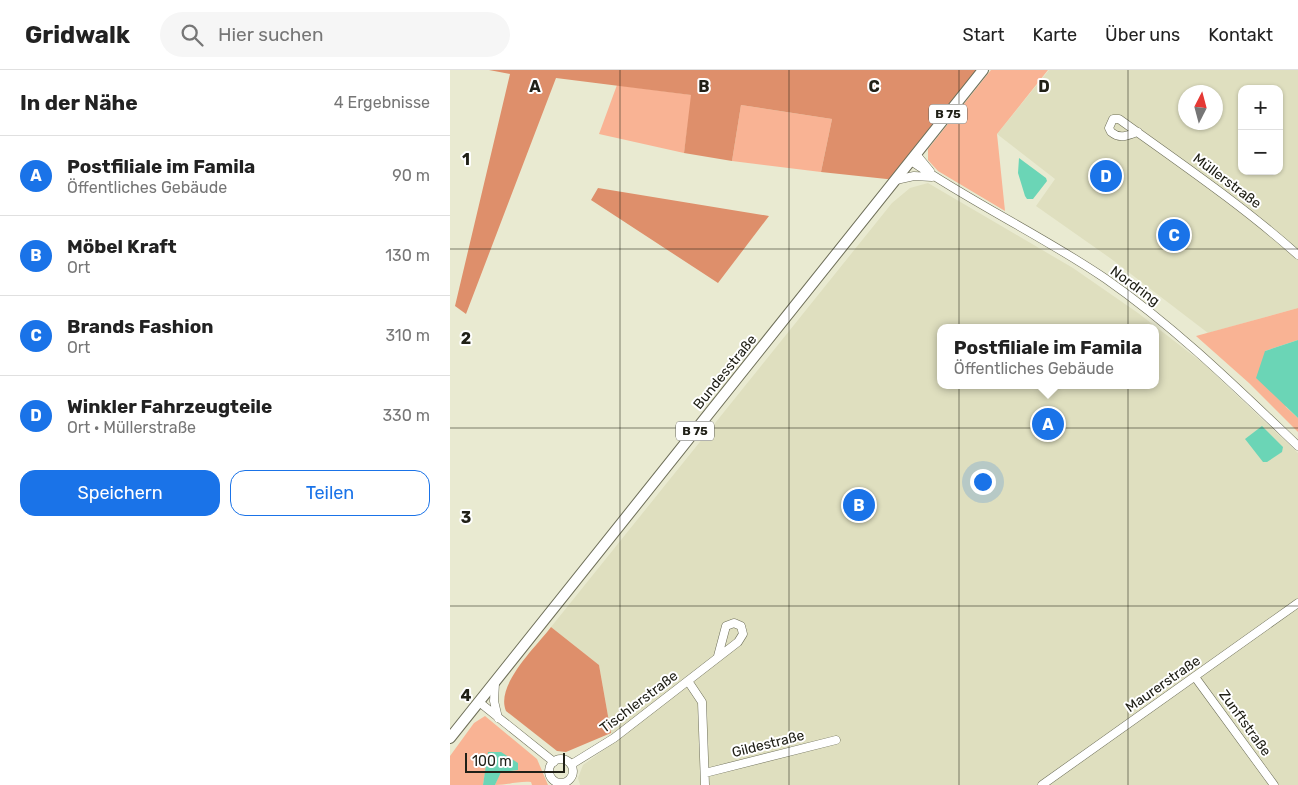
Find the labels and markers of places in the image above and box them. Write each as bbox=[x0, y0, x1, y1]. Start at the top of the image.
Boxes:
pin: D bbox=[1090, 157, 1122, 195]
pin: C bbox=[1158, 216, 1190, 254]
pin: A bbox=[1032, 405, 1064, 443]
pin: B bbox=[843, 486, 875, 524]

